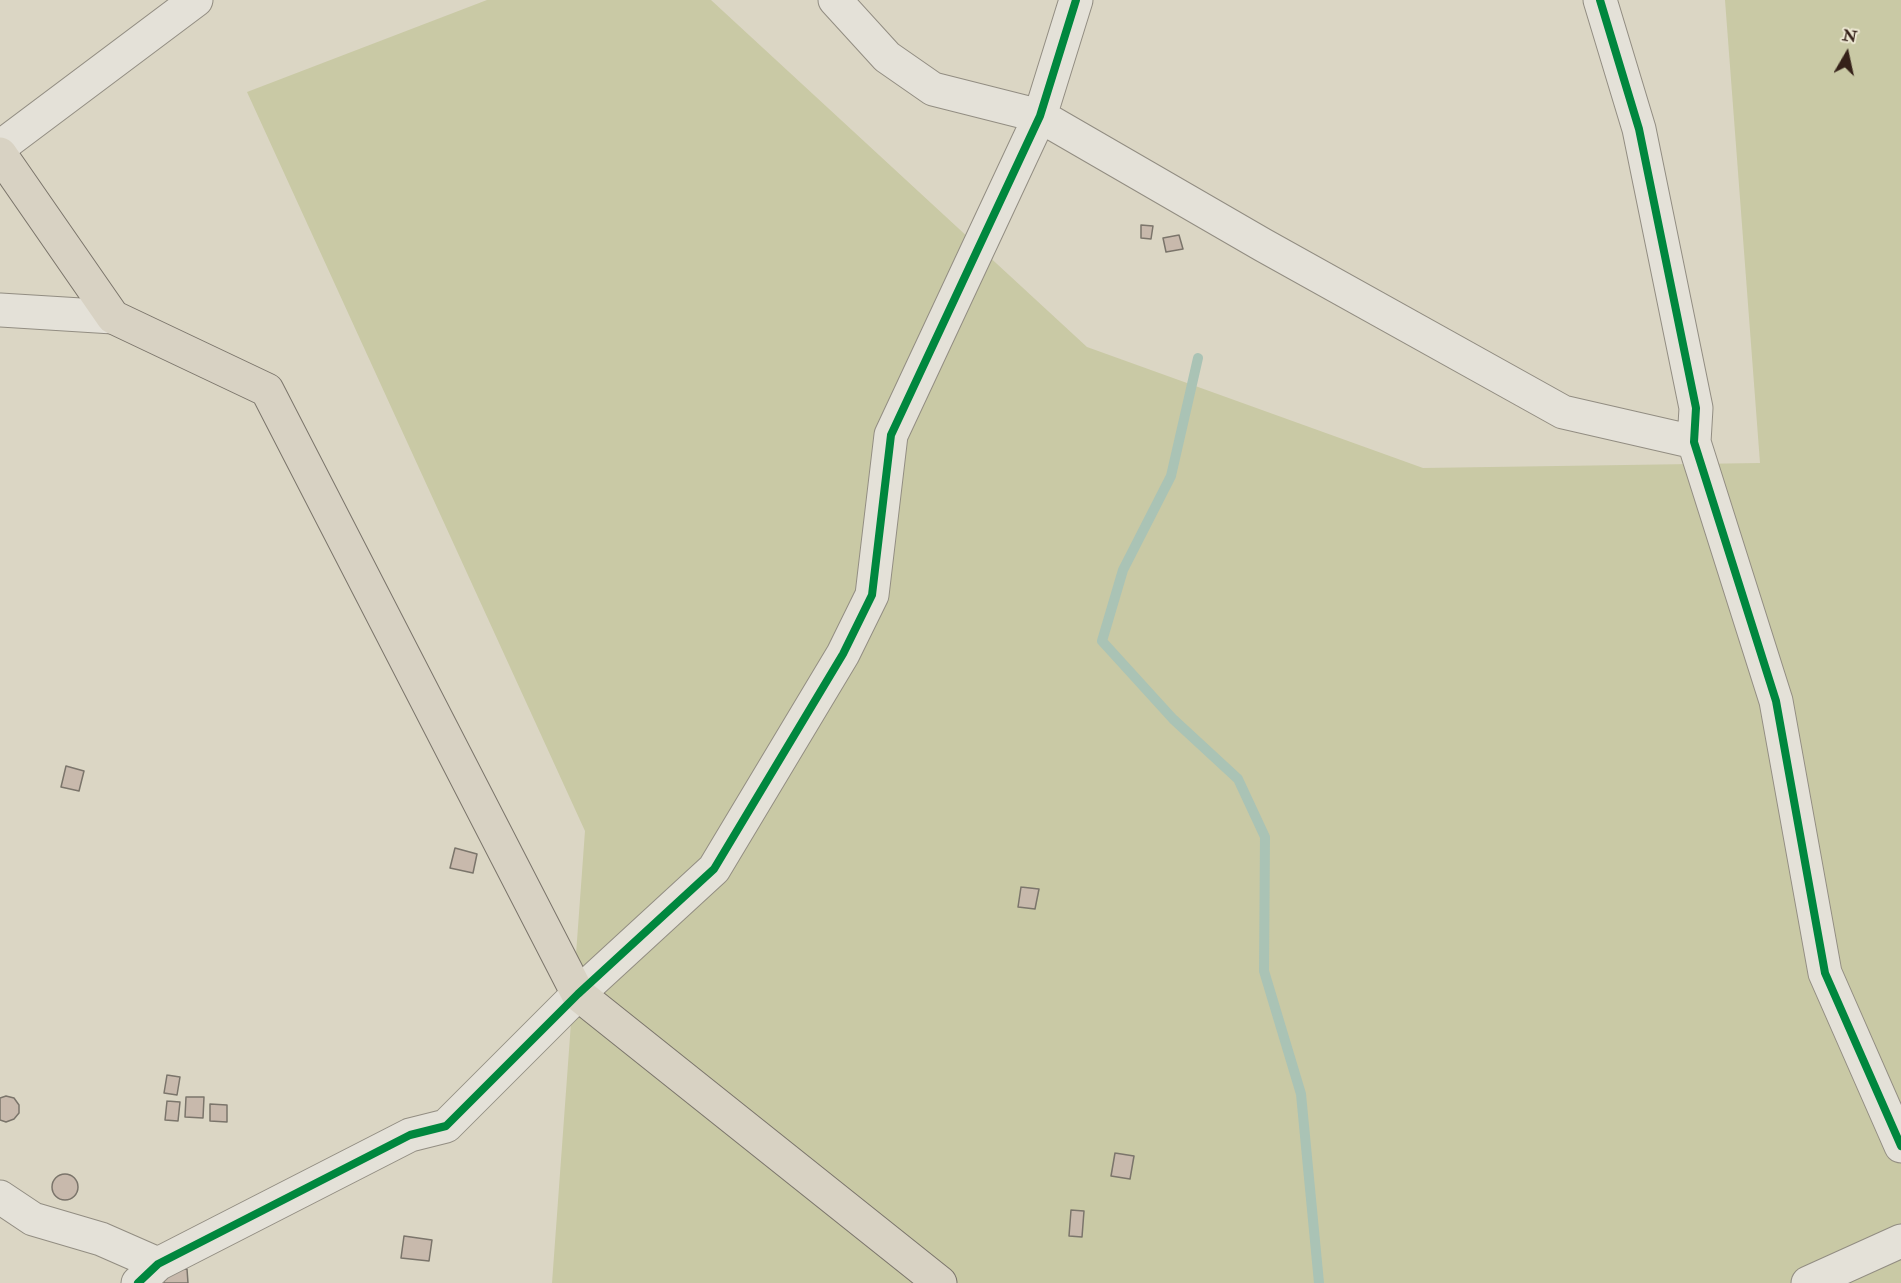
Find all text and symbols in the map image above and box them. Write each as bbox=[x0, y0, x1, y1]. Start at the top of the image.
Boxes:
north arrow bbox=[1817, 24, 1877, 84]
text: N bbox=[1841, 25, 1858, 47]

